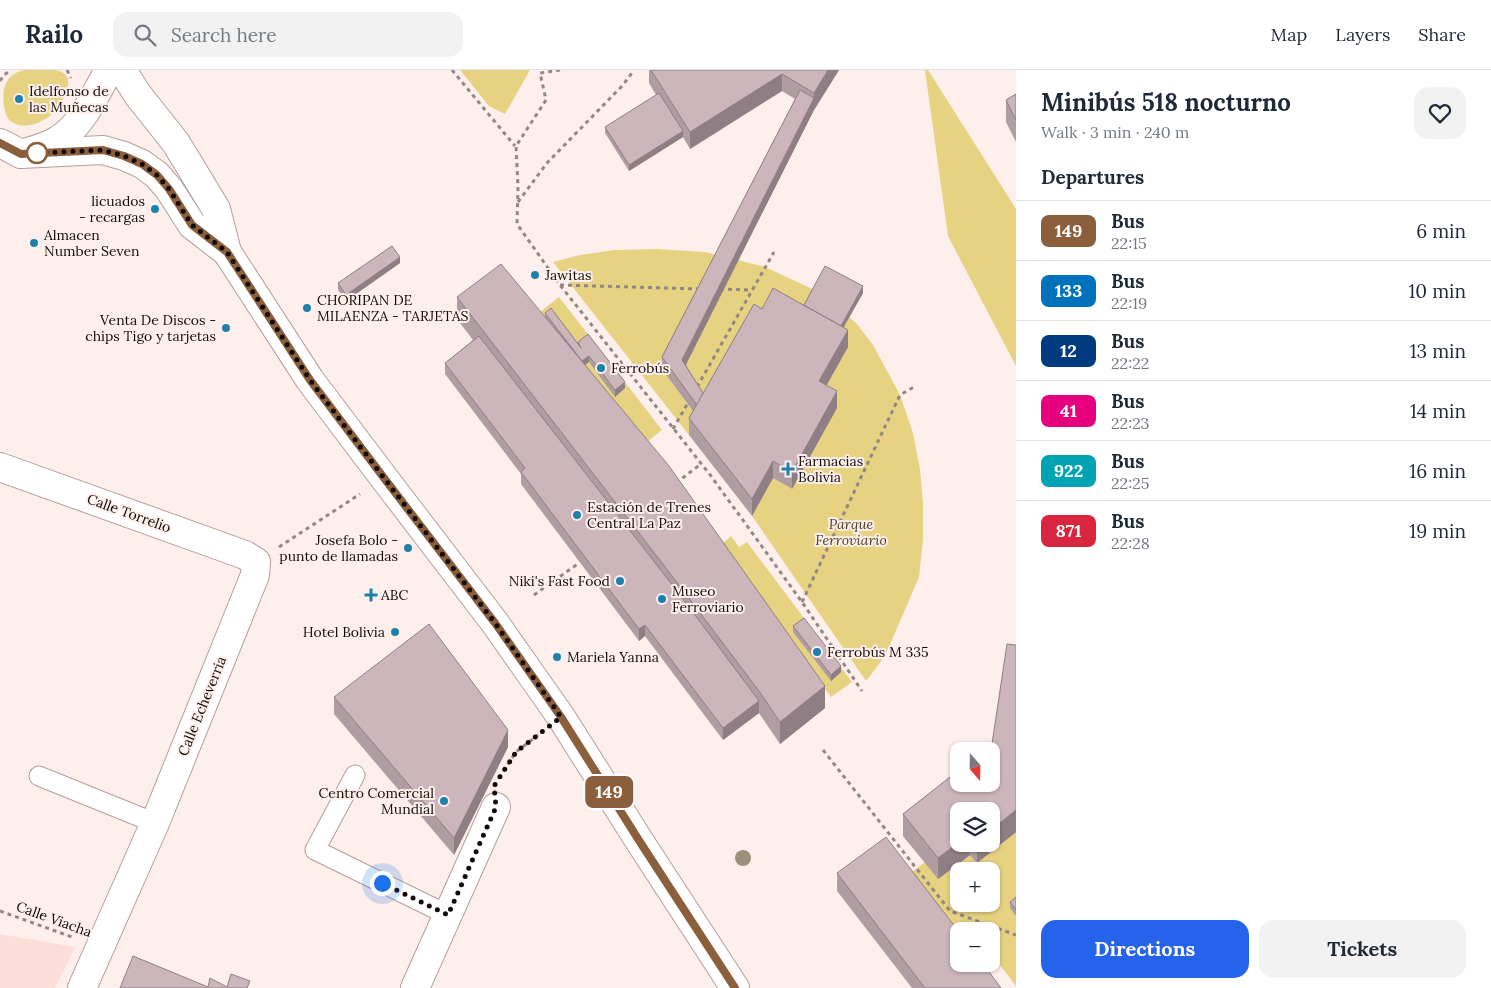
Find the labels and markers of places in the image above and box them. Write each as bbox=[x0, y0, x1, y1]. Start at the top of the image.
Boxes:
place label: Idelfonso de las Muñecas bbox=[29, 82, 109, 116]
marker: Idelfonso de las Muñecas bbox=[13, 93, 25, 105]
unlabelled marker bbox=[26, 142, 48, 164]
place label: licuados - recargas bbox=[79, 192, 145, 226]
marker: licuados - recargas bbox=[149, 203, 161, 215]
place label: Almacen Number Seven bbox=[43, 226, 140, 260]
marker: Almacen Number Seven bbox=[28, 237, 40, 249]
place label: Jawitas bbox=[544, 266, 592, 284]
marker: Jawitas bbox=[529, 269, 541, 281]
place label: CHORIPAN DE MILAENZA - TARJETAS bbox=[317, 291, 468, 325]
marker: CHORIPAN DE MILAENZA - TARJETAS bbox=[301, 302, 313, 314]
place label: Venta De Discos - chips Tigo y tarjetas bbox=[85, 311, 216, 345]
marker: Venta De Discos - chips Tigo y tarjetas bbox=[220, 322, 232, 334]
place label: Ferrobús bbox=[611, 359, 669, 377]
marker: Ferrobús bbox=[595, 362, 607, 374]
place label: Farmacias Bolivia bbox=[798, 452, 863, 486]
marker: Farmacias Bolivia bbox=[782, 463, 794, 475]
place label: Estación de Trenes Central La Paz bbox=[587, 498, 711, 532]
marker: Estación de Trenes Central La Paz bbox=[571, 509, 583, 521]
place label: Josefa Bolo - punto de llamadas bbox=[279, 531, 398, 565]
marker: Josefa Bolo - punto de llamadas bbox=[402, 542, 414, 554]
place label: Niki's Fast Food bbox=[509, 572, 610, 590]
marker: Niki's Fast Food bbox=[614, 575, 626, 587]
place label: Museo Ferroviario bbox=[672, 582, 744, 616]
place label: ABC bbox=[380, 586, 408, 604]
marker: ABC bbox=[365, 589, 377, 601]
marker: Museo Ferroviario bbox=[656, 593, 668, 605]
place label: Hotel Bolivia bbox=[303, 623, 385, 641]
marker: Hotel Bolivia bbox=[389, 626, 401, 638]
place label: Ferrobús M 335 bbox=[827, 643, 929, 661]
marker: Ferrobús M 335 bbox=[811, 646, 823, 658]
place label: Mariela Yanna bbox=[567, 648, 659, 666]
marker: Mariela Yanna bbox=[551, 651, 563, 663]
place label: Centro Comercial Mundial bbox=[319, 784, 434, 818]
marker: Centro Comercial Mundial bbox=[438, 795, 450, 807]

